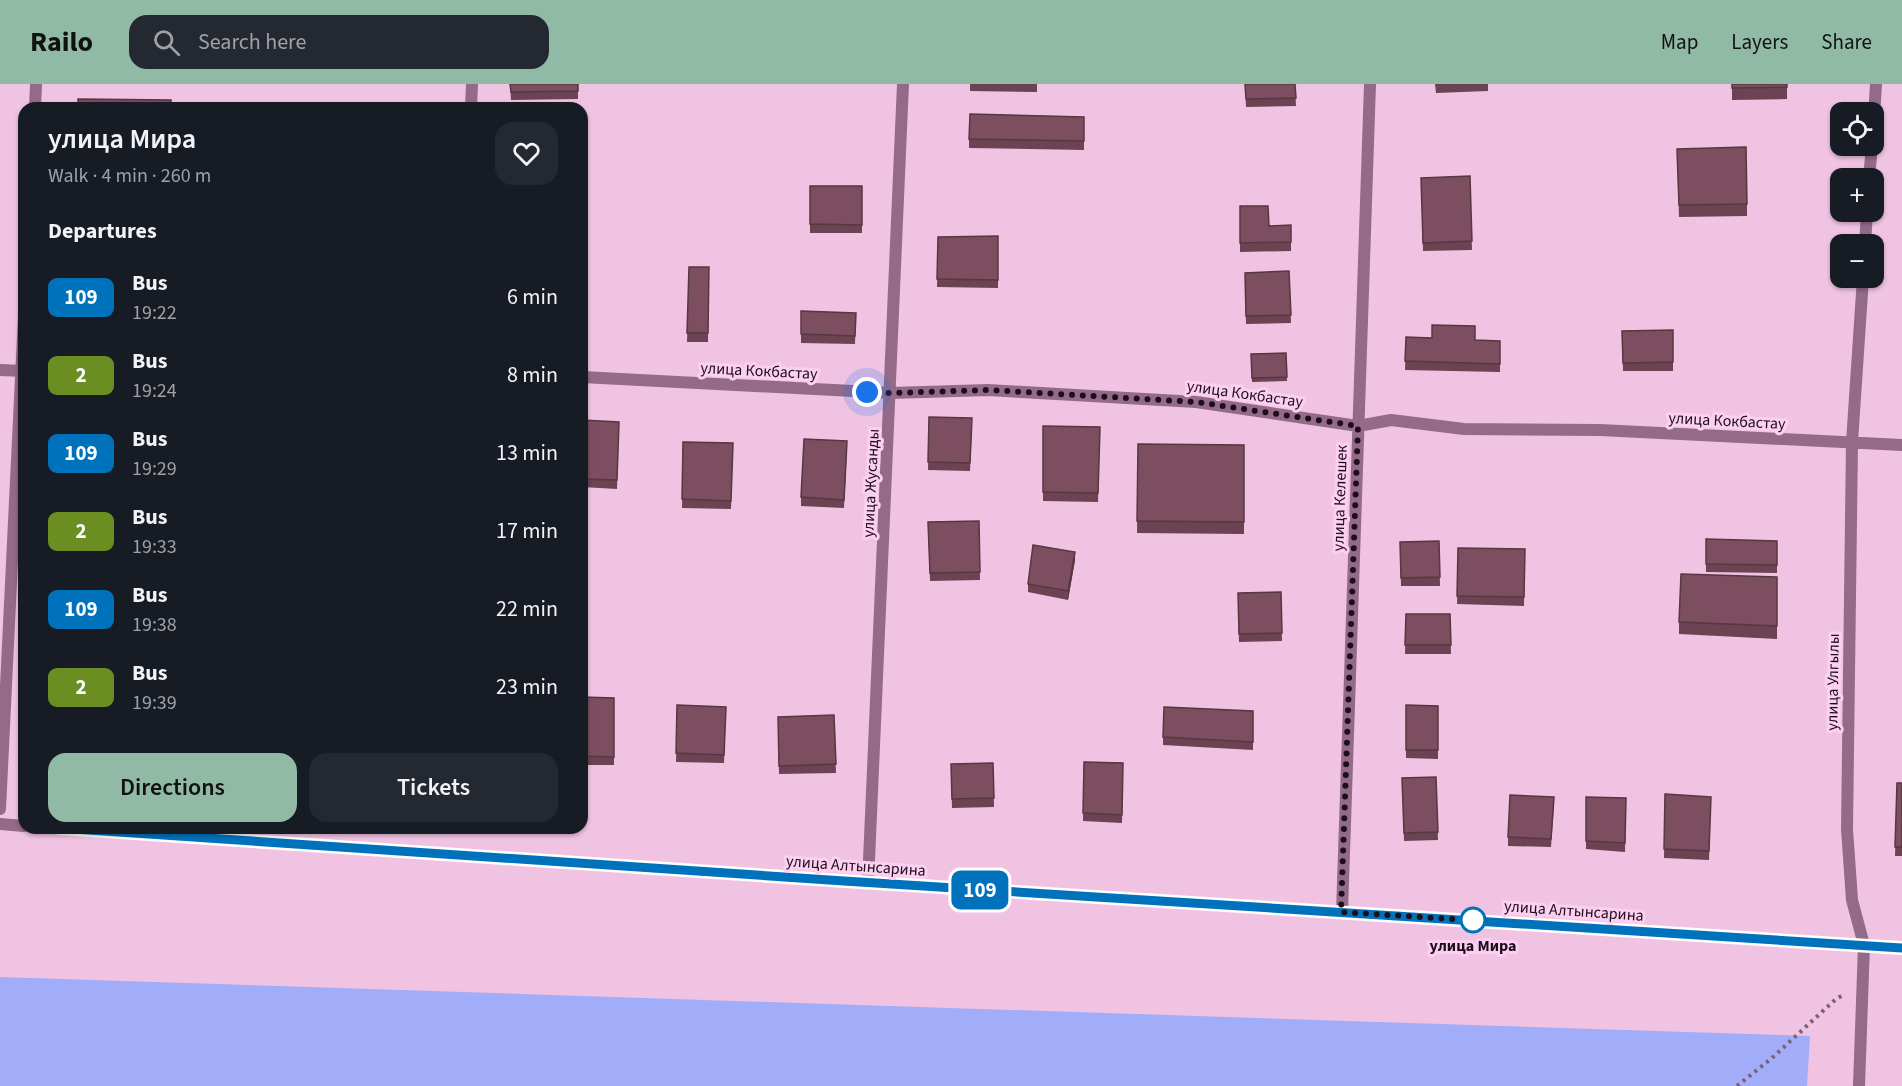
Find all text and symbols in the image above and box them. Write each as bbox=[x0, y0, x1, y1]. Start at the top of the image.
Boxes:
search box bbox=[129, 15, 549, 69]
text: Railo bbox=[30, 22, 93, 62]
icon: search bbox=[150, 26, 183, 59]
text: Search here bbox=[198, 26, 306, 58]
text: Map bbox=[1661, 27, 1698, 57]
text: Layers bbox=[1731, 27, 1788, 57]
text: Share bbox=[1821, 27, 1872, 57]
map controls bbox=[1830, 102, 1884, 288]
button: locate bbox=[1830, 102, 1884, 156]
text: улица Мира bbox=[48, 119, 196, 159]
button: heart bbox=[495, 122, 558, 185]
text: Walk · 4 min · 260 m bbox=[48, 162, 211, 190]
button: + bbox=[1830, 168, 1884, 222]
text: Departures bbox=[48, 215, 157, 247]
button: − bbox=[1830, 234, 1884, 288]
text: Bus bbox=[132, 267, 168, 299]
text: 6 min bbox=[507, 281, 558, 313]
text: 109 bbox=[64, 282, 98, 312]
text: 19:22 bbox=[132, 299, 177, 327]
text: Bus bbox=[132, 345, 168, 377]
street label: улица Кокбастау bbox=[700, 357, 819, 385]
text: 8 min bbox=[507, 359, 558, 391]
text: 2 bbox=[75, 360, 87, 390]
street label: улица Кокбастау bbox=[1185, 375, 1305, 413]
text: 19:24 bbox=[132, 377, 177, 405]
your location bbox=[852, 377, 882, 407]
street label: улица Кокбастау bbox=[1668, 407, 1787, 435]
text: Bus bbox=[132, 423, 168, 455]
street label: улица Жусанды bbox=[857, 428, 885, 538]
text: 13 min bbox=[496, 437, 558, 469]
text: 109 bbox=[64, 438, 98, 468]
street label: улица Келешек bbox=[1327, 444, 1353, 552]
text: 19:29 bbox=[132, 455, 177, 483]
text: Bus bbox=[132, 501, 168, 533]
text: 17 min bbox=[496, 515, 558, 547]
text: 2 bbox=[75, 516, 87, 546]
text: 19:33 bbox=[132, 533, 177, 561]
text: Bus bbox=[132, 579, 168, 611]
text: 22 min bbox=[496, 593, 558, 625]
text: 109 bbox=[64, 594, 98, 624]
text: 19:38 bbox=[132, 611, 177, 639]
street label: улица Улгылы bbox=[1821, 633, 1845, 731]
text: Bus bbox=[132, 657, 168, 689]
text: 23 min bbox=[496, 671, 558, 703]
text: 2 bbox=[75, 672, 87, 702]
text: 19:39 bbox=[132, 689, 177, 717]
button: Directions bbox=[48, 753, 297, 822]
button: Tickets bbox=[309, 753, 558, 822]
street label: улица Алтынсарина bbox=[785, 850, 927, 882]
line badge: 109 bbox=[946, 870, 1014, 910]
text: 109 bbox=[963, 875, 997, 905]
street label: улица Алтынсарина bbox=[1503, 895, 1645, 927]
marker: улица Мира bbox=[1460, 907, 1486, 933]
place label: улица Мира bbox=[1430, 935, 1516, 957]

